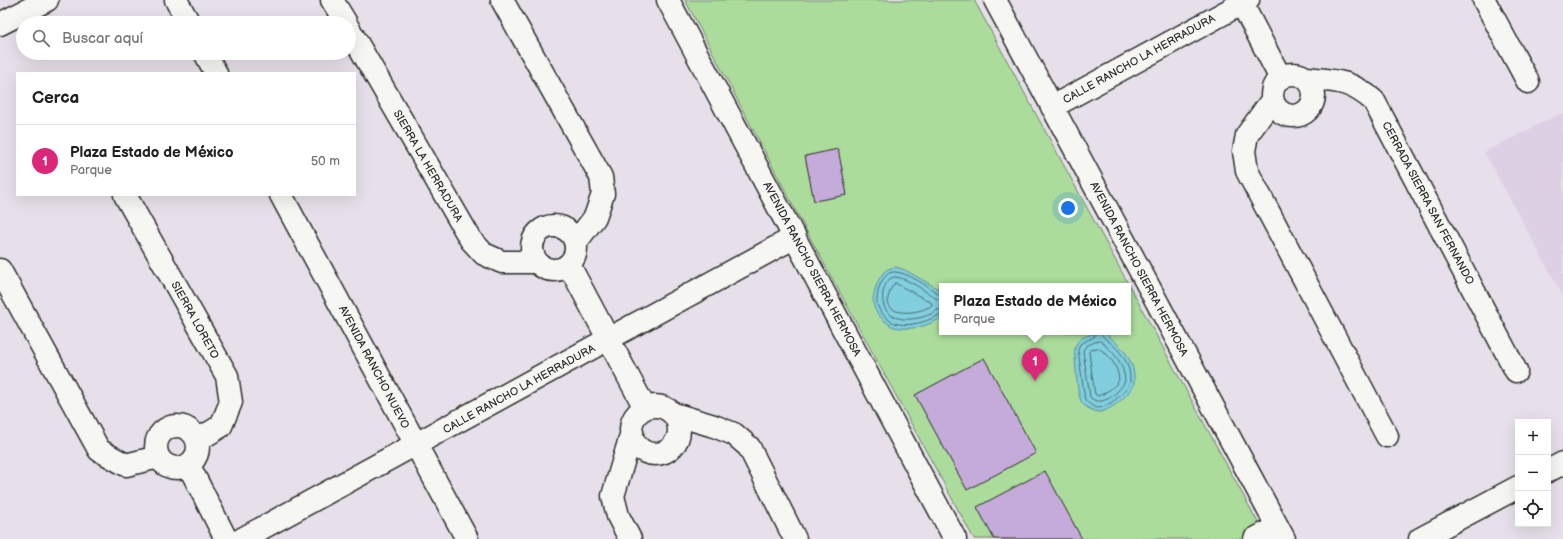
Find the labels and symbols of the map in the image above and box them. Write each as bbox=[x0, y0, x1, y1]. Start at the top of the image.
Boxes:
street label: CALLE RANCHO LA HERRADURA bbox=[1061, 12, 1217, 106]
street label: SIERRA LA HERRADURA bbox=[391, 108, 465, 224]
street label: CERRADA SIERRA SAN FERNANDO bbox=[1379, 119, 1477, 287]
street label: AVENIDA RANCHO SIERRA HERMOSA bbox=[760, 180, 864, 359]
street label: AVENIDA RANCHO SIERRA HERMOSA bbox=[1087, 180, 1191, 359]
your location bbox=[1058, 198, 1078, 218]
street label: SIERRA LORETO bbox=[168, 279, 222, 361]
street label: AVENIDA RANCHO NUEVO bbox=[336, 303, 412, 431]
street label: CALLE RANCHO LA HERRADURA bbox=[441, 342, 597, 436]
pin: 1 bbox=[1022, 348, 1048, 381]

